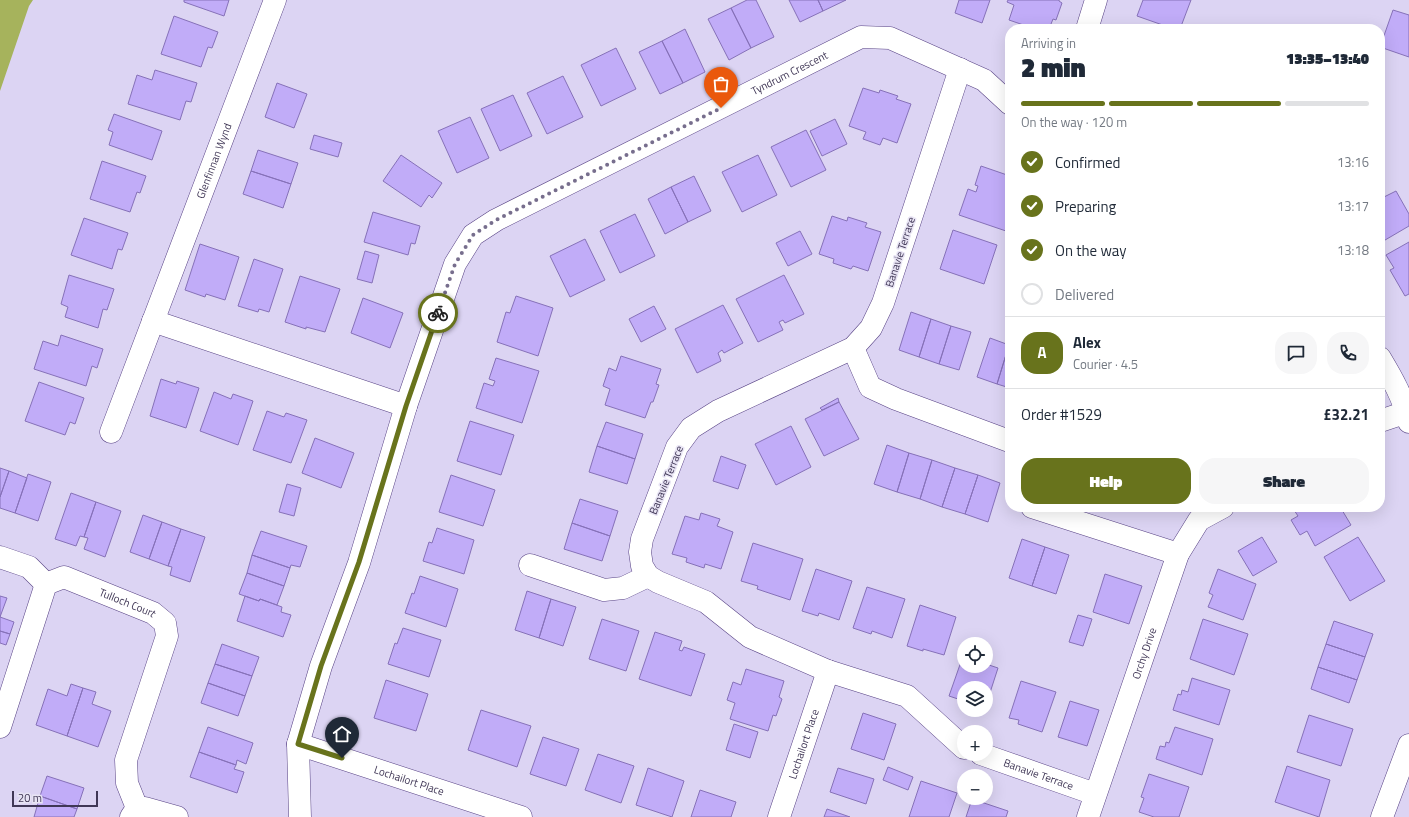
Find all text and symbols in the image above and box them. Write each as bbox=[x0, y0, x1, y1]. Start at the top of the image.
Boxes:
text: Arriving in bbox=[1021, 33, 1076, 53]
street label: Tyndrum Crescent bbox=[748, 47, 831, 99]
text: 13:35–13:40 bbox=[1286, 47, 1369, 70]
text: 2 min bbox=[1021, 48, 1086, 87]
pin bbox=[704, 67, 738, 108]
icon: bag bbox=[710, 73, 732, 95]
text: On the way · 120 m bbox=[1021, 112, 1127, 132]
street label: Glenfinnan Wynd bbox=[192, 121, 236, 201]
icon: check bbox=[1021, 151, 1043, 173]
text: Confirmed bbox=[1055, 151, 1120, 174]
text: 13:16 bbox=[1337, 152, 1369, 172]
icon: check bbox=[1021, 195, 1043, 217]
text: Preparing bbox=[1055, 195, 1116, 218]
text: 13:17 bbox=[1337, 196, 1369, 216]
street label: Banavie Terrace bbox=[881, 214, 919, 289]
icon: check bbox=[1021, 239, 1043, 261]
text: On the way bbox=[1055, 239, 1127, 262]
text: 13:18 bbox=[1337, 240, 1369, 260]
text: Delivered bbox=[1055, 283, 1114, 306]
courier bbox=[418, 293, 458, 333]
icon: bike bbox=[427, 302, 449, 324]
text: Alex bbox=[1073, 331, 1101, 354]
button: chat bbox=[1275, 332, 1317, 374]
button: phone bbox=[1327, 332, 1369, 374]
text: A bbox=[1037, 341, 1047, 364]
text: Courier · 4.5 bbox=[1073, 354, 1138, 374]
text: Order #1529 bbox=[1021, 403, 1102, 426]
text: £32.21 bbox=[1323, 403, 1369, 426]
street label: Banavie Terrace bbox=[645, 443, 687, 517]
button: Help bbox=[1021, 458, 1191, 504]
button: Share bbox=[1199, 458, 1369, 504]
street label: Tulloch Court bbox=[97, 584, 160, 621]
street label: Orchy Drive bbox=[1128, 625, 1160, 681]
map controls bbox=[957, 637, 993, 805]
button: locate bbox=[957, 637, 993, 673]
button: layers bbox=[957, 681, 993, 717]
street label: Lochailort Place bbox=[784, 706, 823, 781]
pin bbox=[325, 717, 359, 758]
icon: home bbox=[331, 723, 353, 745]
button: + bbox=[957, 725, 993, 761]
street label: Banavie Terrace bbox=[1001, 755, 1076, 794]
street label: Lochailort Place bbox=[372, 761, 447, 800]
button: − bbox=[957, 769, 993, 805]
scale bar bbox=[12, 789, 98, 808]
text: 20 m bbox=[18, 790, 42, 806]

